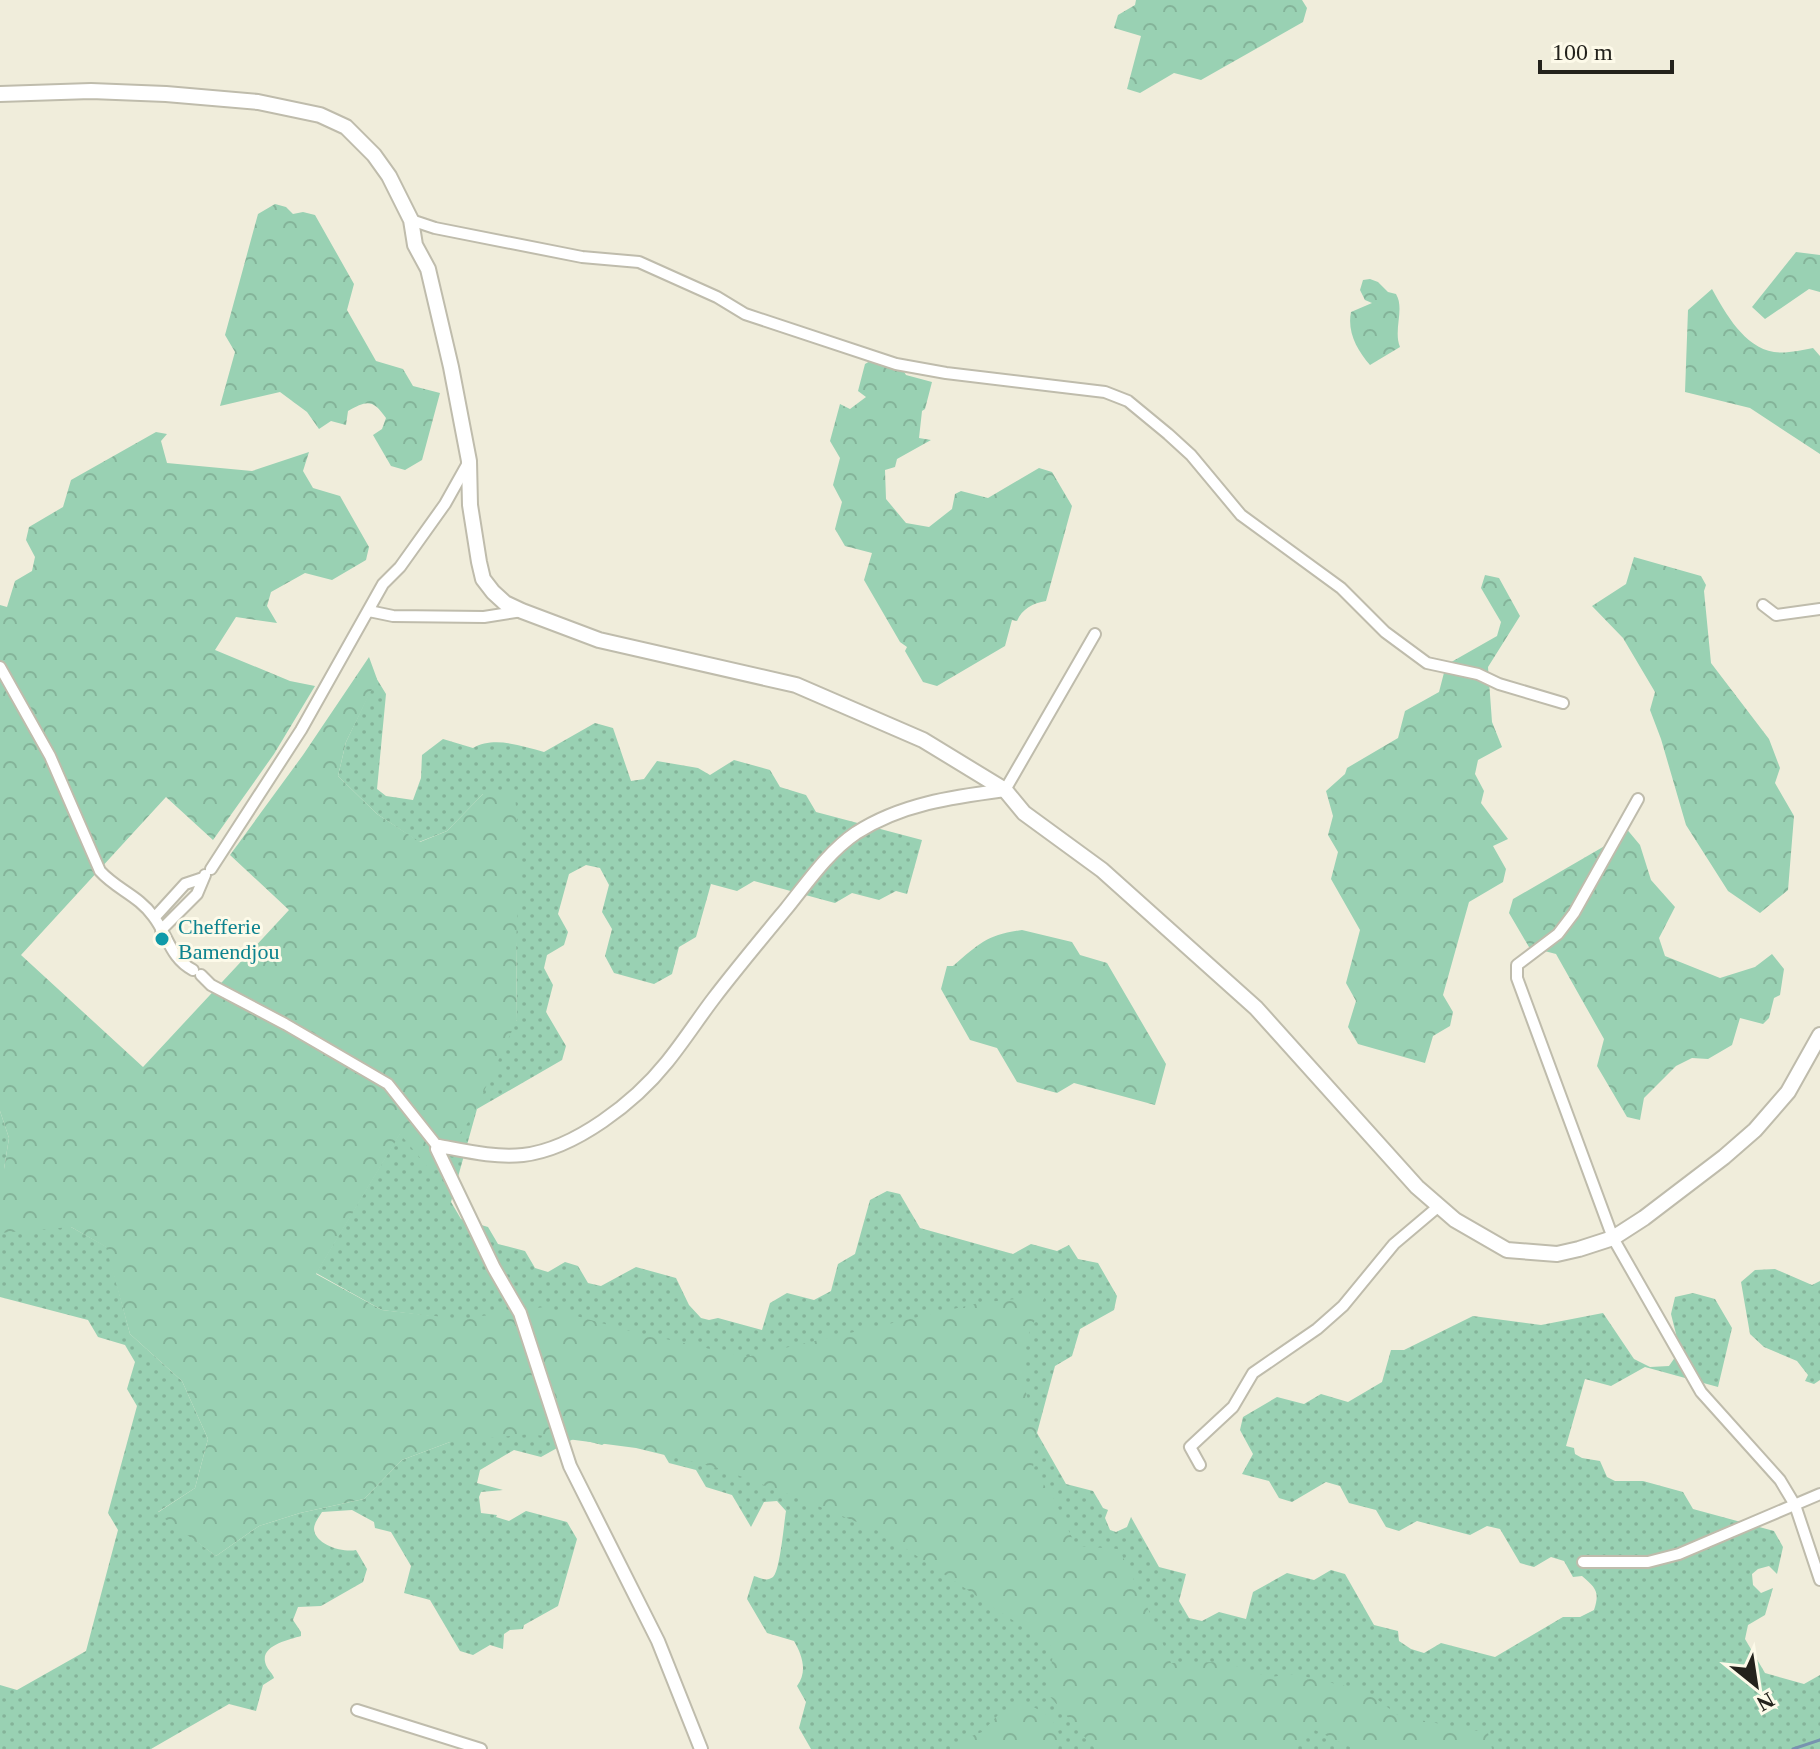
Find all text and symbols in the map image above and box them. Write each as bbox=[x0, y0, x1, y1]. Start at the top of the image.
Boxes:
scale bar bbox=[1540, 24, 1672, 74]
text: 100 m bbox=[1552, 39, 1613, 65]
place label: Chefferie Bamendjou bbox=[178, 914, 279, 964]
marker: Chefferie Bamendjou bbox=[153, 930, 171, 948]
north arrow bbox=[1716, 1645, 1796, 1725]
text: N bbox=[1753, 1687, 1779, 1717]

